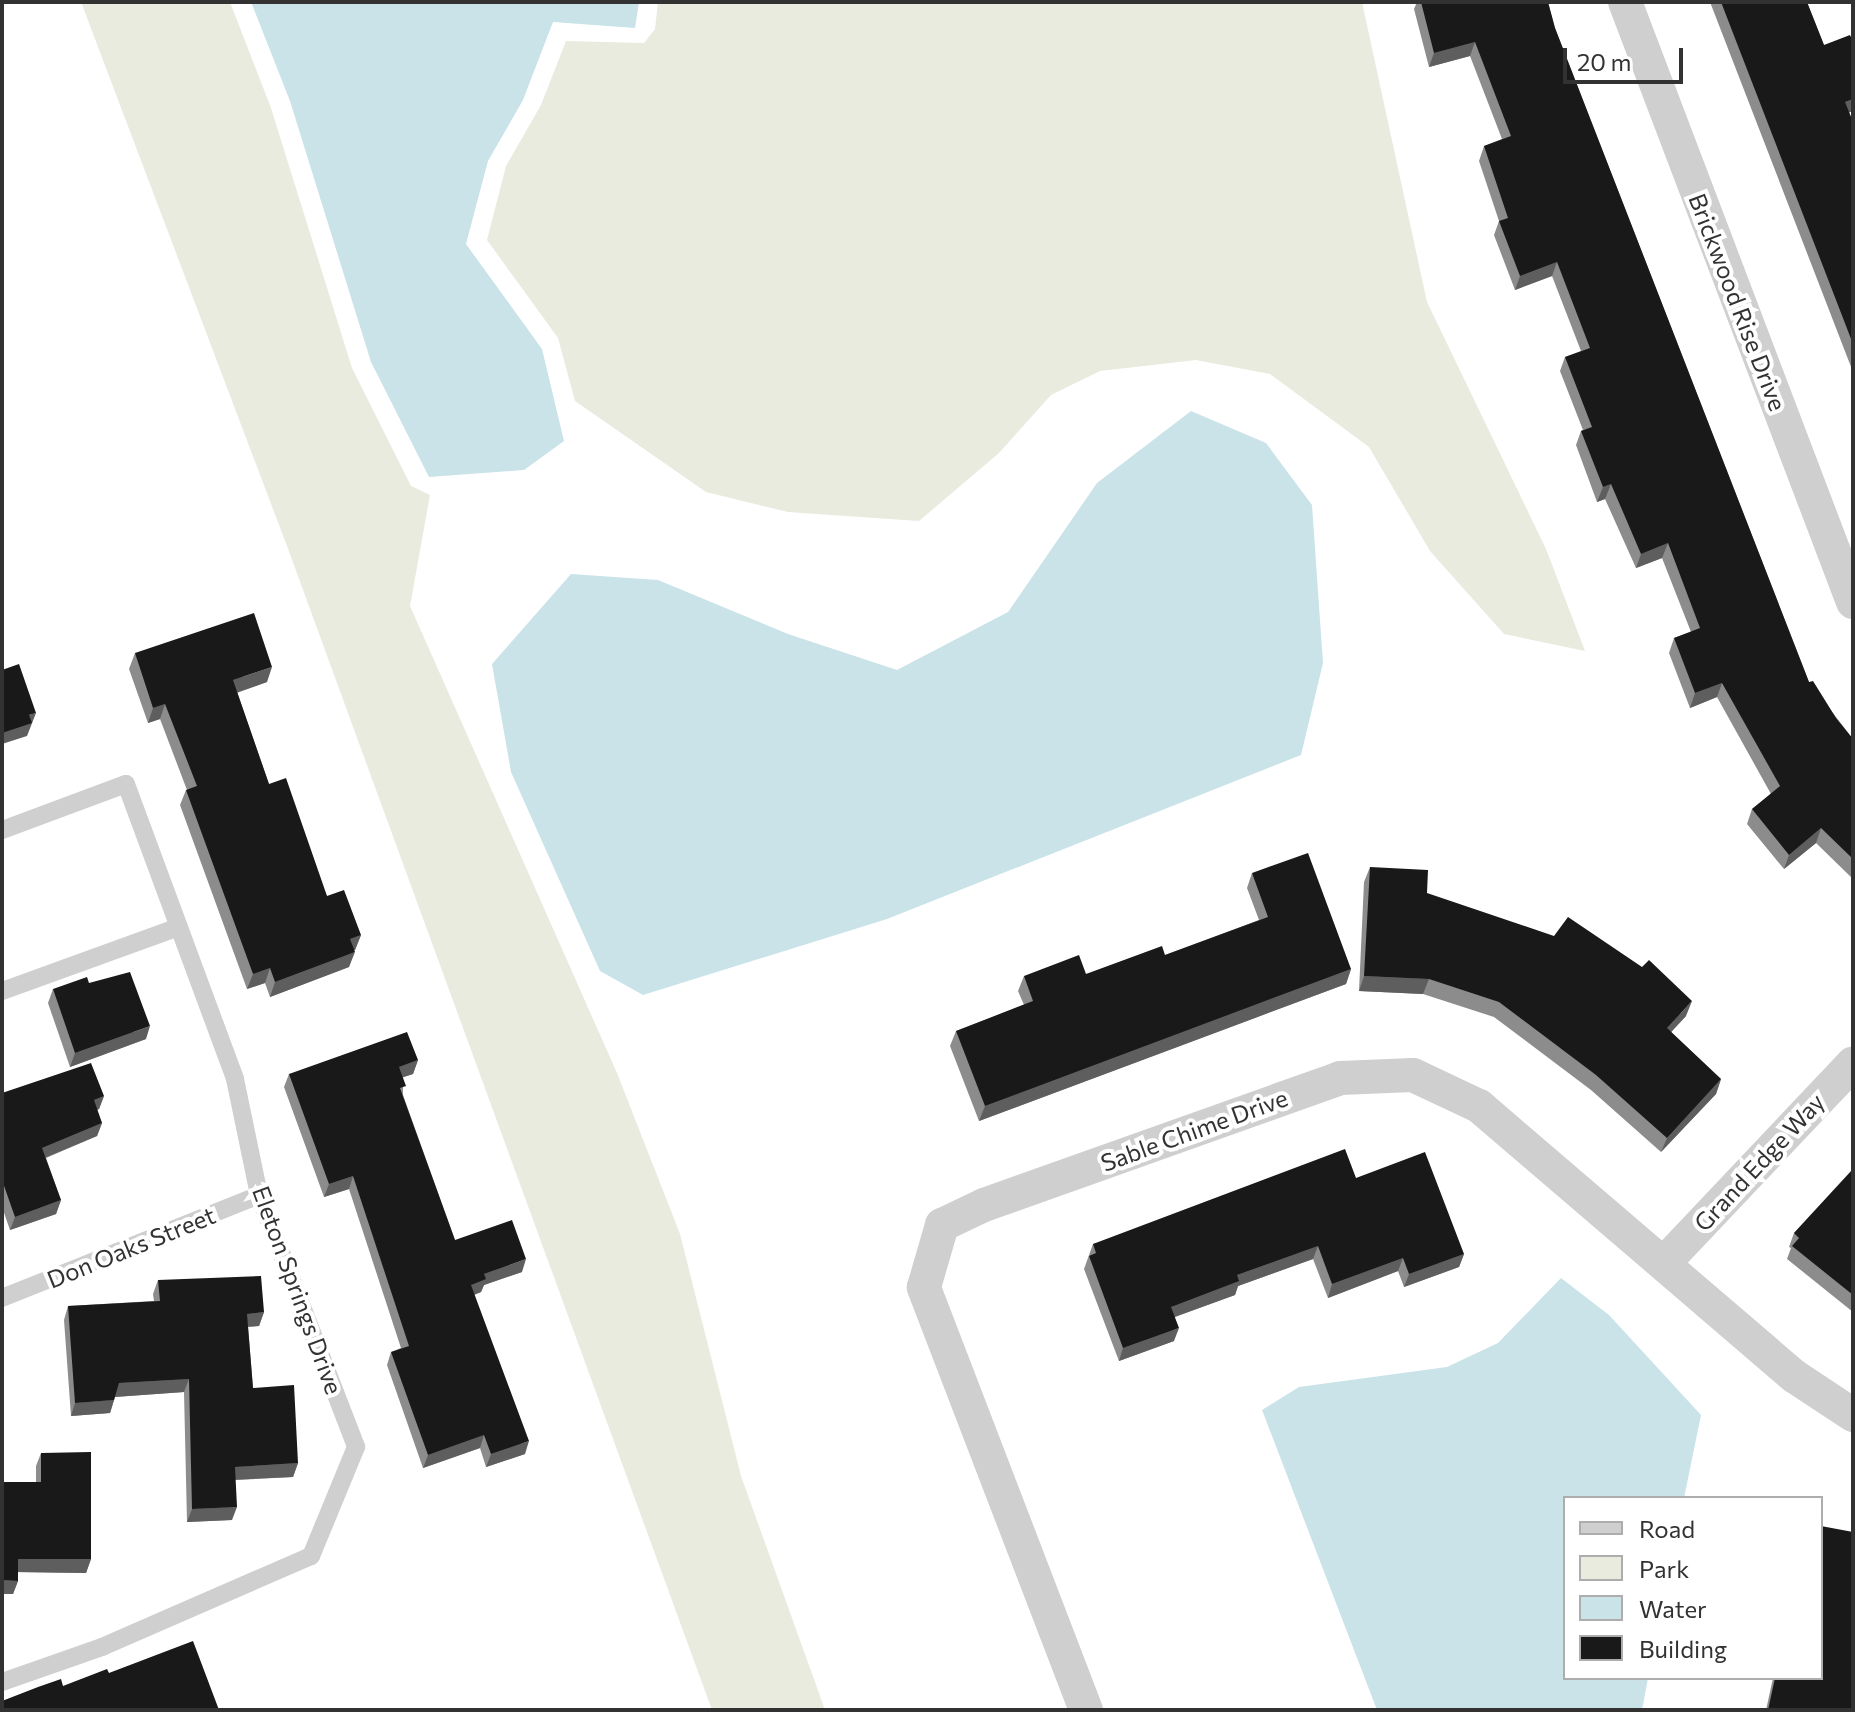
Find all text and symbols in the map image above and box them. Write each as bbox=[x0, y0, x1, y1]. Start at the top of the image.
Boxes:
scale bar bbox=[1567, 32, 1687, 82]
text: 20 m bbox=[1577, 47, 1631, 76]
street label: Brickwood Rise Drive bbox=[1683, 189, 1793, 415]
street label: Sable Chime Drive bbox=[1097, 1083, 1291, 1177]
street label: Grand Edge Way bbox=[1688, 1087, 1830, 1237]
street label: Eleton Springs Drive bbox=[247, 1182, 349, 1398]
street label: Don Oaks Street bbox=[43, 1200, 219, 1294]
legend bbox=[1563, 1496, 1823, 1680]
text: Road bbox=[1639, 1514, 1695, 1543]
text: Park bbox=[1639, 1554, 1689, 1583]
text: Water bbox=[1639, 1594, 1707, 1623]
text: Building bbox=[1639, 1634, 1727, 1663]

